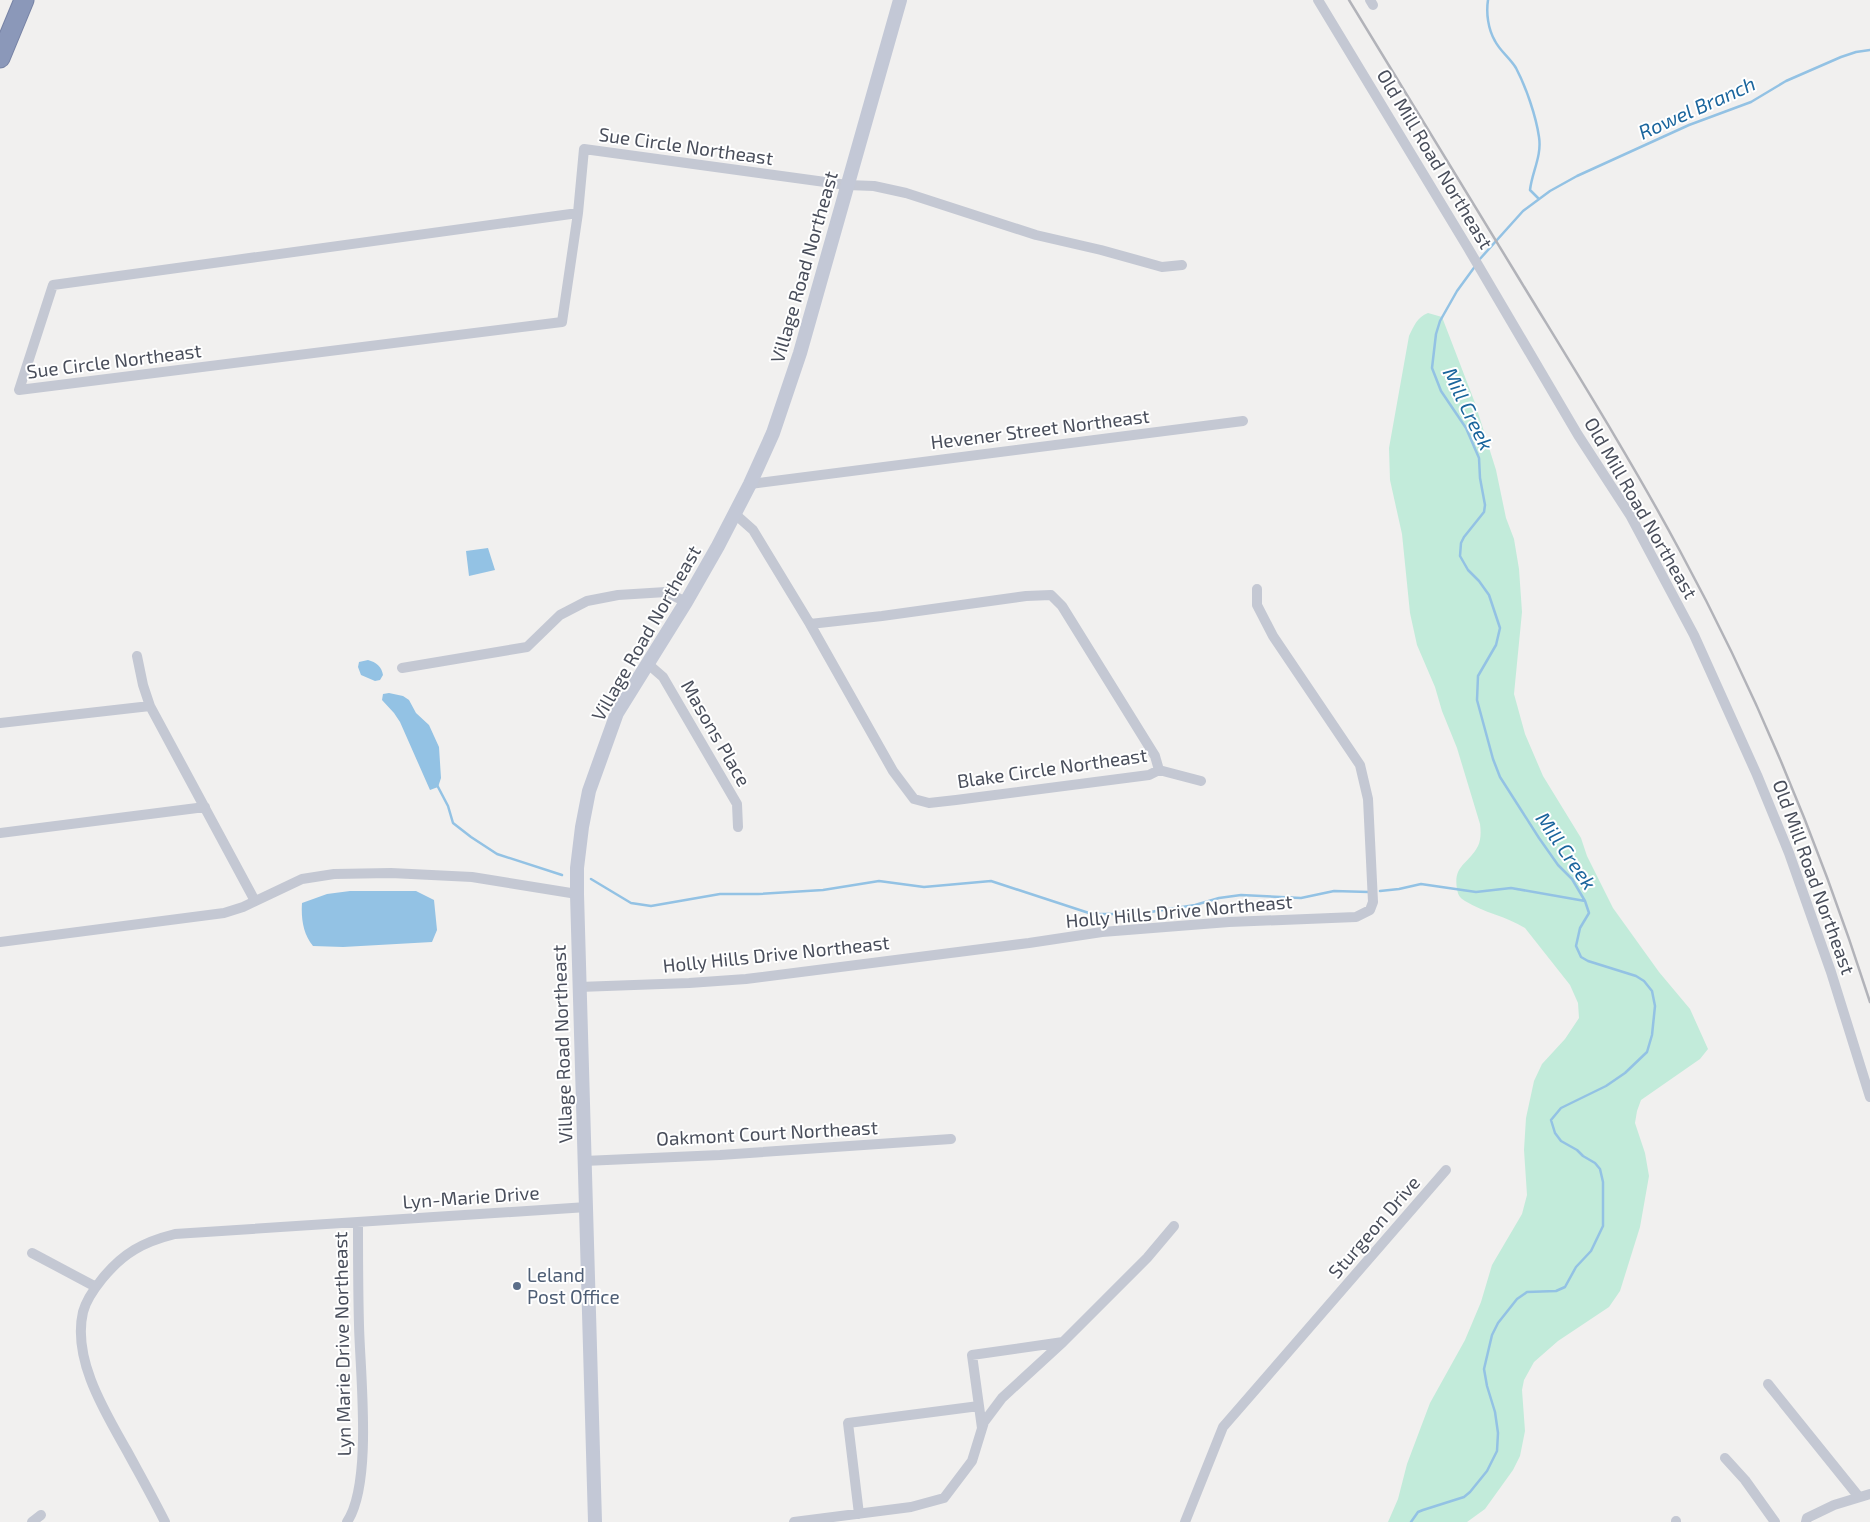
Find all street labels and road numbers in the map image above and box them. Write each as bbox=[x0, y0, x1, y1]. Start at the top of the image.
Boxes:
street label: Old Mill Road Northeast bbox=[1373, 65, 1498, 253]
street label: Sue Circle Northeast bbox=[597, 122, 775, 169]
street label: Village Road Northeast bbox=[765, 168, 842, 365]
street label: Sue Circle Northeast bbox=[25, 338, 203, 383]
street label: Hevener Street Northeast bbox=[929, 404, 1151, 453]
street label: Old Mill Road Northeast bbox=[1580, 413, 1703, 602]
street label: Village Road Northeast bbox=[586, 541, 705, 724]
street label: Masons Place bbox=[677, 675, 756, 790]
street label: Blake Circle Northeast bbox=[955, 743, 1148, 792]
street label: Old Mill Road Northeast bbox=[1769, 776, 1860, 977]
street label: Holly Hills Drive Northeast bbox=[1065, 889, 1293, 932]
street label: Holly Hills Drive Northeast bbox=[661, 930, 890, 977]
street label: Village Road Northeast bbox=[547, 944, 576, 1144]
street label: Oakmont Court Northeast bbox=[656, 1115, 878, 1150]
street label: Sturgeon Drive bbox=[1323, 1171, 1424, 1283]
street label: Lyn-Marie Drive bbox=[402, 1180, 540, 1213]
street label: Lyn Marie Drive Northeast bbox=[328, 1232, 355, 1456]

